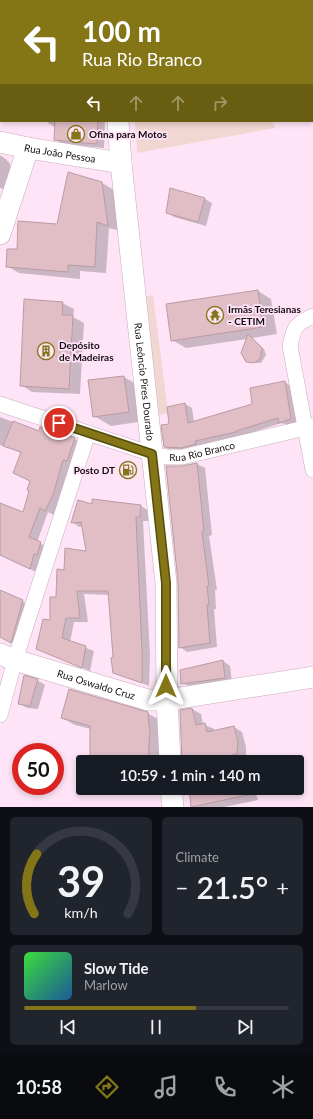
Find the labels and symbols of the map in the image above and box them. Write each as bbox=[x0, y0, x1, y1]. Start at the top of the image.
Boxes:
shop icon: Ofina para Motos bbox=[66, 124, 86, 144]
place label: Ofina para Motos bbox=[89, 128, 167, 140]
street label: Rua João Pessoa bbox=[23, 141, 97, 165]
place label: Irmãs Teresianas - CETIM bbox=[228, 303, 301, 327]
temple icon: Irmãs Teresianas - CETIM bbox=[205, 305, 225, 325]
street label: Rua Leôncio Pires Dourado bbox=[132, 322, 157, 442]
place label: Depósito de Madeiras bbox=[59, 339, 114, 363]
building icon: Depósito de Madeiras bbox=[36, 341, 56, 361]
pin bbox=[42, 406, 76, 440]
street label: Rua Rio Branco bbox=[169, 439, 236, 463]
fuel station icon: Posto DT bbox=[118, 460, 138, 480]
place label: Posto DT bbox=[74, 464, 115, 476]
position arrow bbox=[145, 665, 187, 707]
street label: Rua Oswaldo Cruz bbox=[56, 667, 137, 702]
speed limit sign: 50 bbox=[12, 743, 64, 795]

